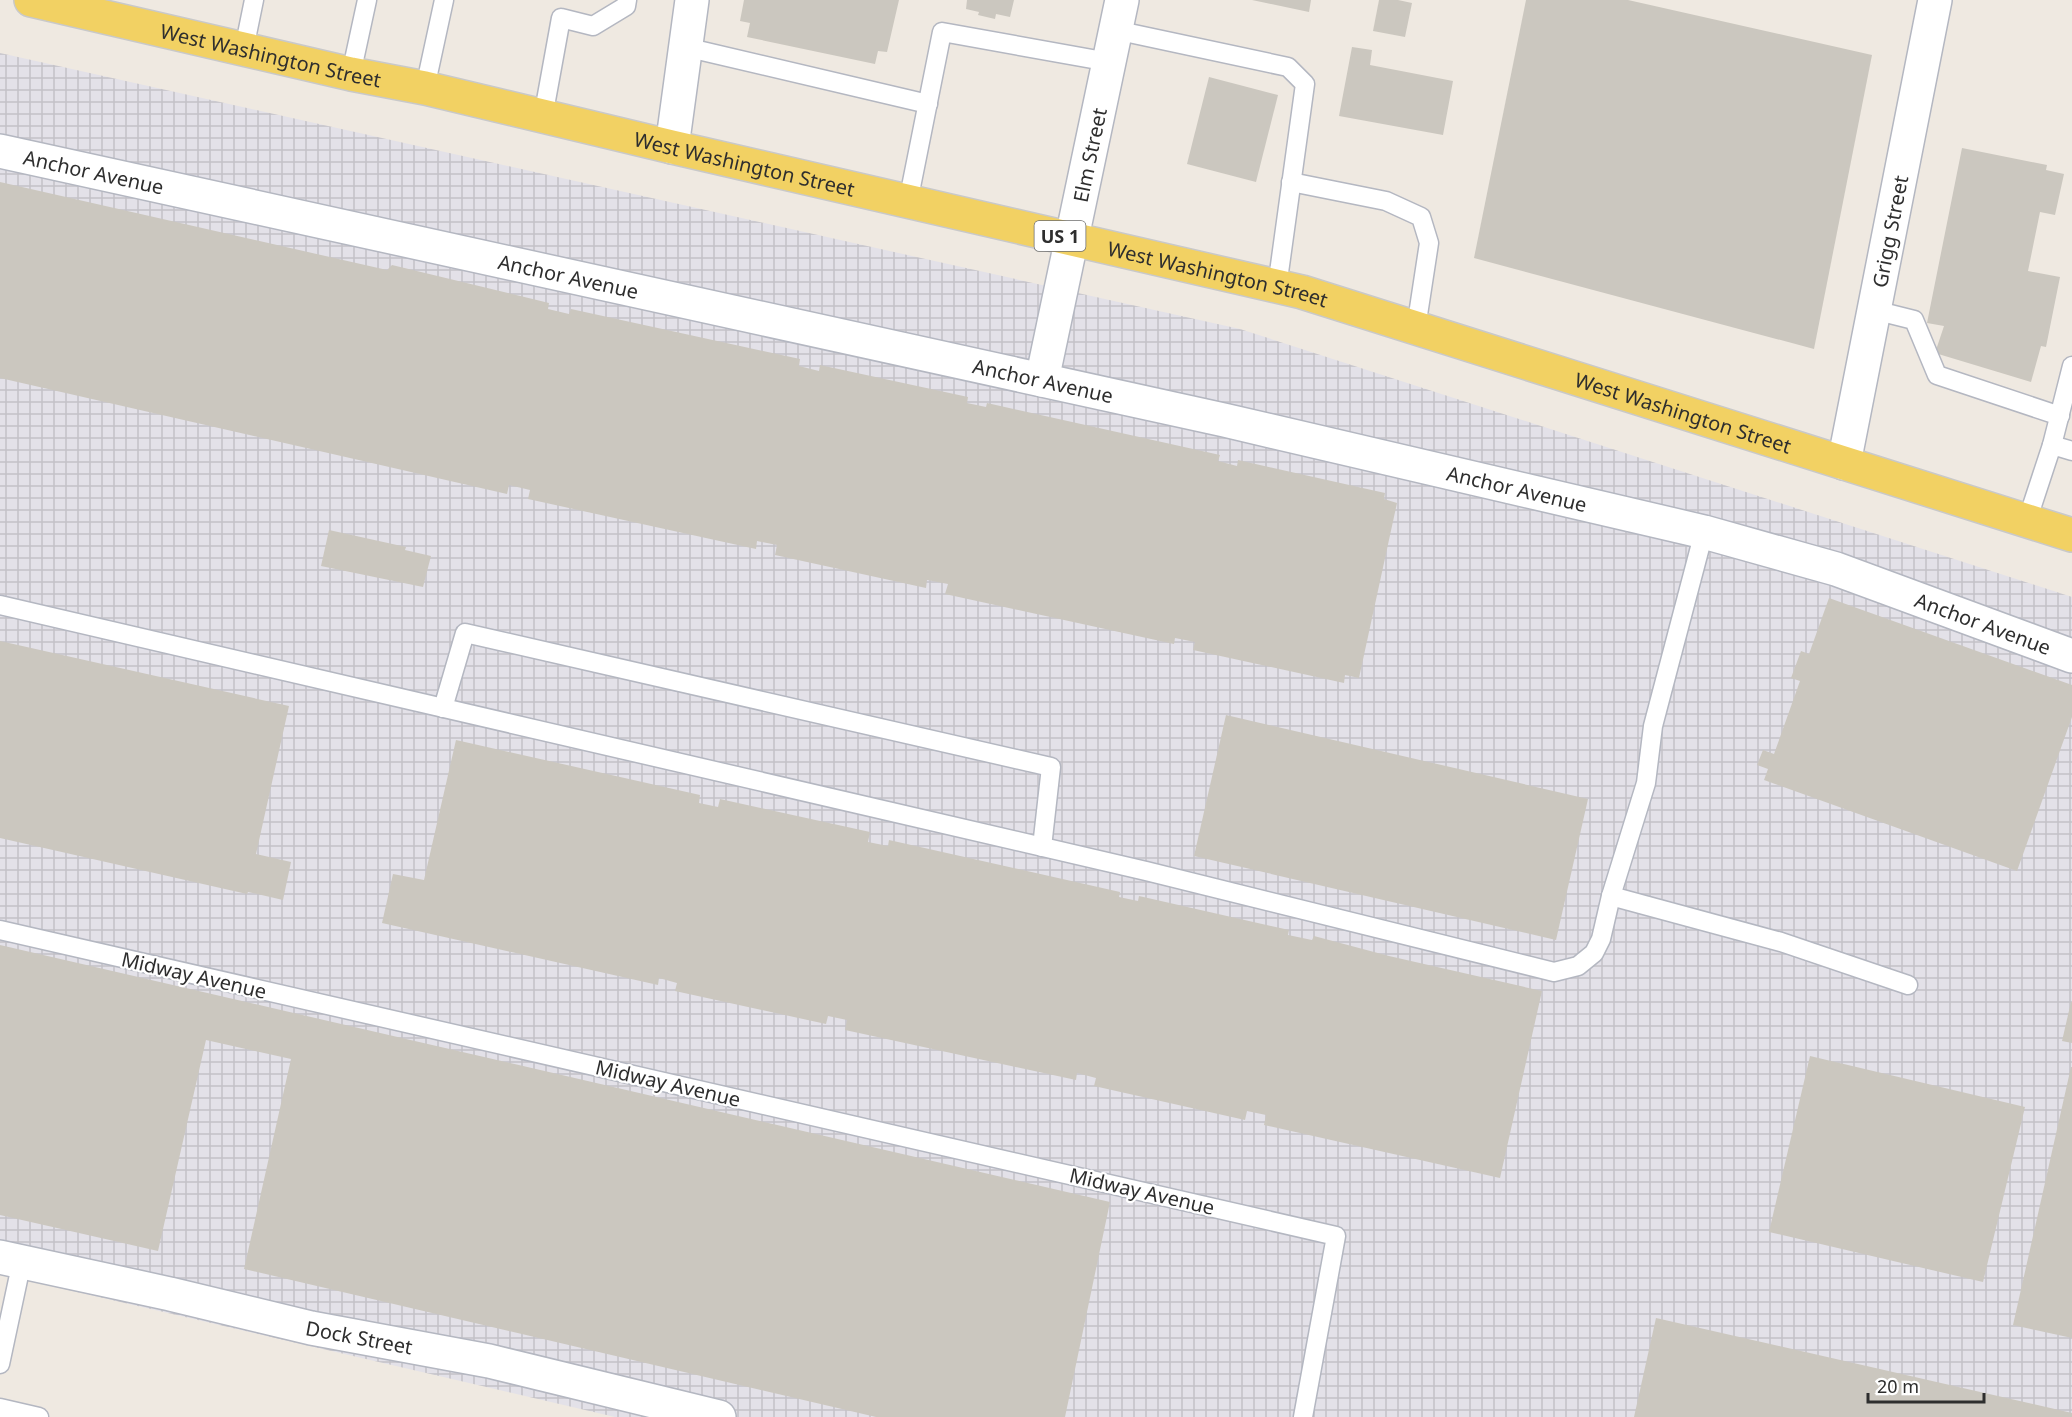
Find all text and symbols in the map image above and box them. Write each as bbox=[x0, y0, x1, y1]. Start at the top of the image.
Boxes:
street label: West Washington Street bbox=[158, 17, 383, 93]
street label: Elm Street bbox=[1066, 105, 1112, 205]
street label: West Washington Street bbox=[631, 125, 857, 202]
street label: Anchor Avenue bbox=[21, 143, 166, 200]
street label: Grigg Street bbox=[1865, 173, 1914, 290]
road number: US 1 bbox=[1034, 221, 1086, 251]
street label: West Washington Street bbox=[1105, 234, 1331, 313]
street label: Anchor Avenue bbox=[496, 247, 641, 304]
street label: Anchor Avenue bbox=[970, 352, 1116, 409]
street label: West Washington Street bbox=[1572, 366, 1795, 459]
street label: Anchor Avenue bbox=[1444, 459, 1590, 518]
street label: Anchor Avenue bbox=[1911, 586, 2055, 661]
street label: Midway Avenue bbox=[119, 945, 269, 1005]
street label: Midway Avenue bbox=[593, 1053, 743, 1113]
street label: Midway Avenue bbox=[1067, 1161, 1217, 1221]
street label: Dock Street bbox=[304, 1314, 415, 1360]
scale bar bbox=[1868, 1366, 1984, 1404]
text: 20 m bbox=[1877, 1374, 1919, 1398]

